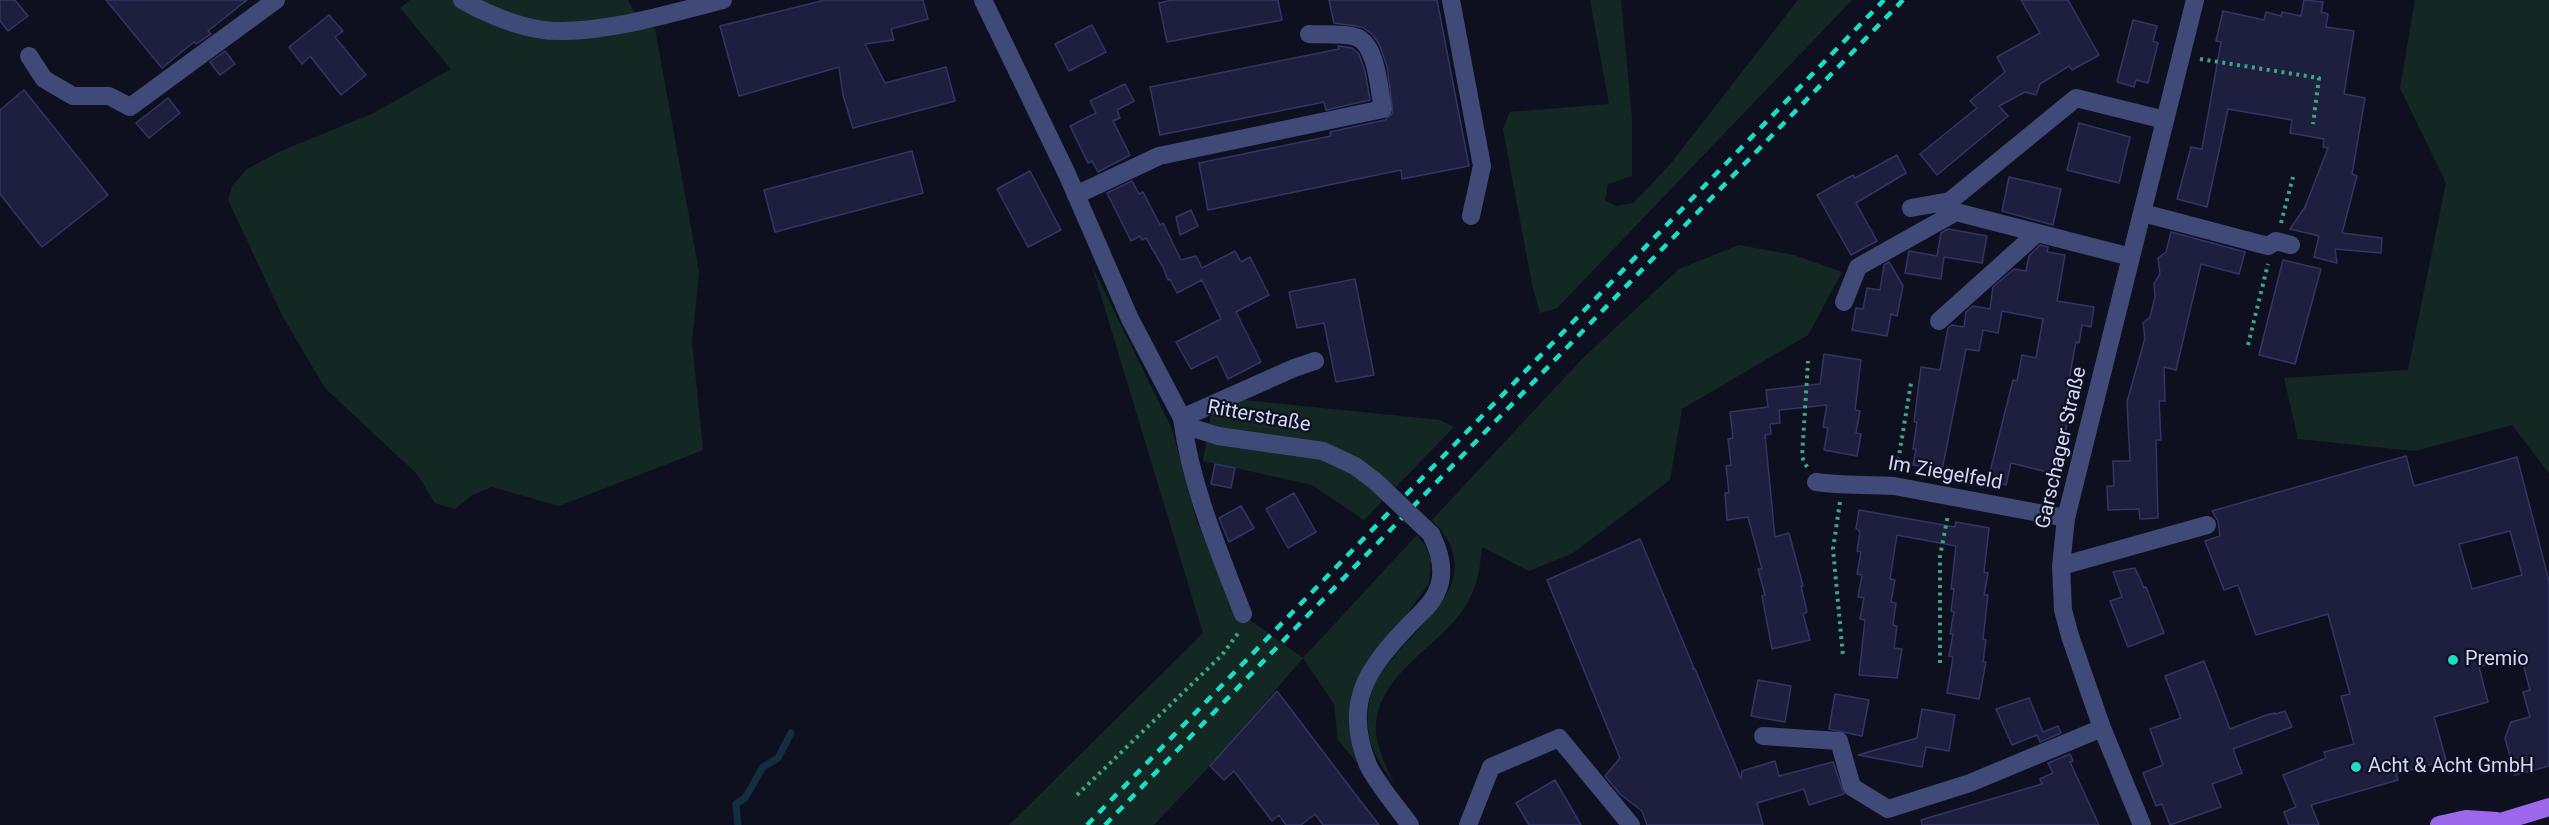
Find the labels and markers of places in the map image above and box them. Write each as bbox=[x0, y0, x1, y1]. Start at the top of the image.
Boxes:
place label: Premio bbox=[2465, 648, 2529, 672]
marker: Premio bbox=[2446, 653, 2460, 667]
place label: Acht & Acht GmbH bbox=[2368, 755, 2534, 779]
marker: Acht & Acht GmbH bbox=[2349, 760, 2363, 774]

